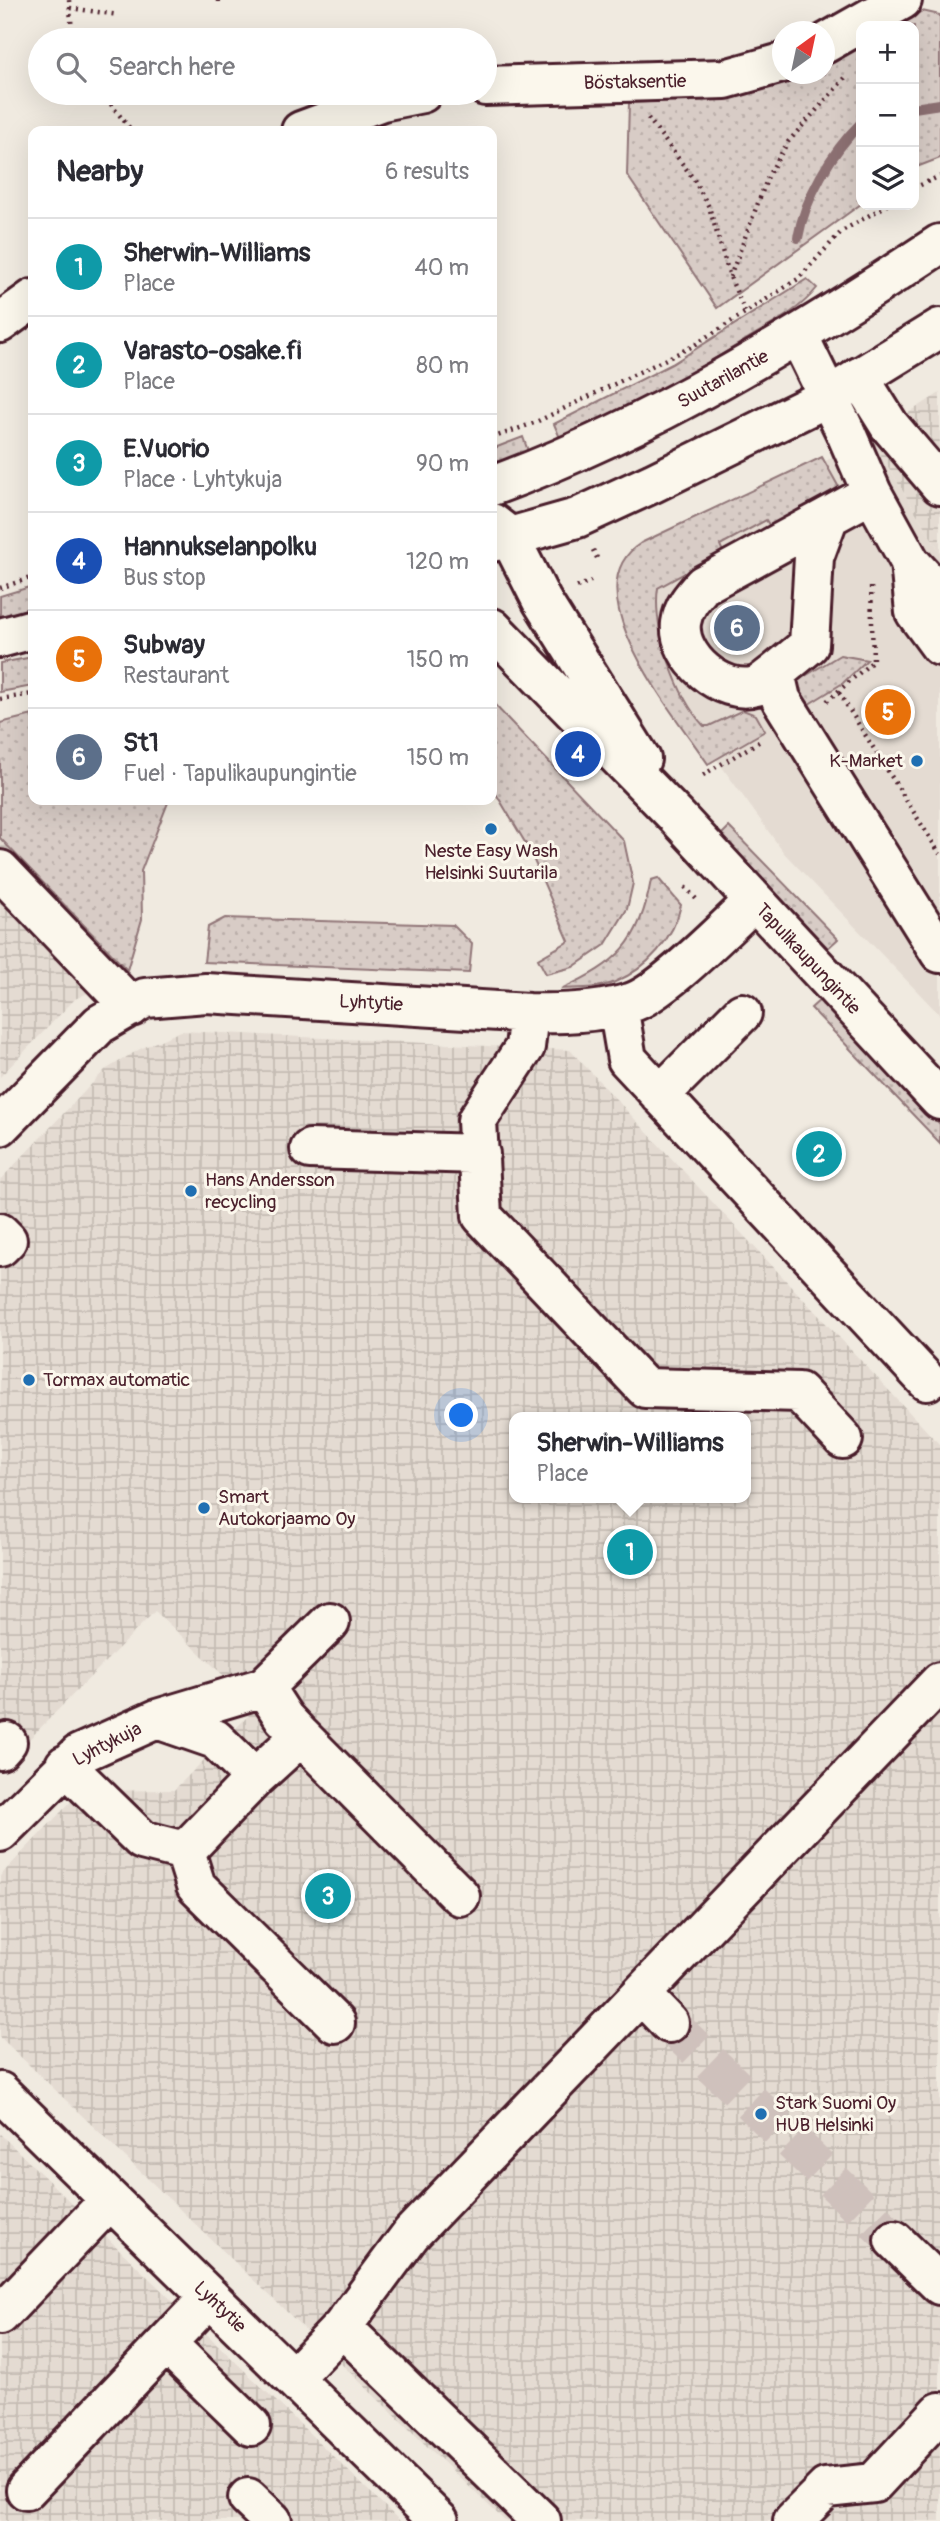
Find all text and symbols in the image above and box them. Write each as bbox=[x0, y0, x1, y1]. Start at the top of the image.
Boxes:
north arrow bbox=[772, 21, 835, 84]
map controls bbox=[856, 21, 919, 210]
button: + bbox=[856, 21, 919, 84]
search box bbox=[28, 28, 497, 105]
icon: search bbox=[52, 48, 90, 86]
text: Search here bbox=[108, 51, 235, 83]
street label: Böstaksentie bbox=[584, 69, 687, 95]
button: − bbox=[856, 84, 919, 147]
button: layers bbox=[856, 147, 919, 210]
text: Nearby bbox=[56, 153, 143, 190]
text: 6 results bbox=[385, 157, 469, 186]
text: Sherwin-Williams bbox=[123, 237, 310, 269]
text: 1 bbox=[75, 253, 84, 282]
text: 40 m bbox=[415, 253, 469, 282]
text: Place bbox=[123, 269, 175, 298]
text: Varasto-osake.fi bbox=[123, 335, 301, 367]
street label: Suutarilantie bbox=[673, 344, 773, 414]
text: 2 bbox=[73, 351, 85, 380]
text: 80 m bbox=[416, 351, 469, 380]
text: Place bbox=[123, 367, 175, 396]
text: E.Vuorio bbox=[123, 433, 210, 465]
text: 3 bbox=[73, 449, 85, 478]
text: 90 m bbox=[416, 449, 469, 478]
text: Place · Lyhtykuja bbox=[123, 465, 282, 494]
text: Hannukselanpolku bbox=[123, 531, 317, 563]
text: 4 bbox=[72, 547, 86, 576]
text: 120 m bbox=[406, 547, 469, 576]
text: Bus stop bbox=[123, 563, 206, 592]
pin: 6 bbox=[714, 602, 760, 654]
text: Subway bbox=[123, 629, 205, 661]
text: 5 bbox=[73, 645, 85, 674]
text: 150 m bbox=[406, 645, 469, 674]
text: Restaurant bbox=[123, 661, 229, 690]
pin: 5 bbox=[865, 686, 911, 738]
text: St1 bbox=[123, 727, 159, 759]
pin: 4 bbox=[555, 728, 601, 780]
text: 6 bbox=[72, 743, 86, 772]
text: 150 m bbox=[406, 743, 469, 772]
place label: K-Market bbox=[829, 749, 903, 773]
marker: K-Market bbox=[909, 753, 925, 769]
text: Fuel · Tapulikaupungintie bbox=[123, 759, 356, 788]
marker: Neste Easy Wash Helsinki Suutarila bbox=[483, 821, 499, 837]
place label: Neste Easy Wash Helsinki Suutarila bbox=[424, 839, 558, 885]
street label: Tapulikaupungintie bbox=[750, 898, 866, 1020]
street label: Lyhtytie bbox=[338, 989, 404, 1017]
pin: 2 bbox=[796, 1128, 842, 1180]
place label: Hans Andersson recycling bbox=[205, 1168, 335, 1214]
marker: Hans Andersson recycling bbox=[183, 1183, 199, 1199]
place label: Tormax automatic bbox=[43, 1368, 190, 1392]
marker: Tormax automatic bbox=[21, 1372, 37, 1388]
your location bbox=[444, 1398, 478, 1432]
popup bbox=[509, 1412, 751, 1503]
text: Sherwin-Williams bbox=[536, 1427, 724, 1459]
text: Place bbox=[536, 1459, 588, 1488]
place label: Smart Autokorjaamo Oy bbox=[218, 1485, 355, 1531]
marker: Smart Autokorjaamo Oy bbox=[196, 1500, 212, 1516]
pin: 1 bbox=[607, 1526, 653, 1578]
street label: Lyhtykuja bbox=[68, 1716, 146, 1772]
pin: 3 bbox=[305, 1870, 351, 1922]
place label: Stark Suomi Oy HUB Helsinki bbox=[775, 2091, 896, 2137]
marker: Stark Suomi Oy HUB Helsinki bbox=[753, 2106, 769, 2122]
street label: Lyhtytie bbox=[189, 2276, 252, 2338]

